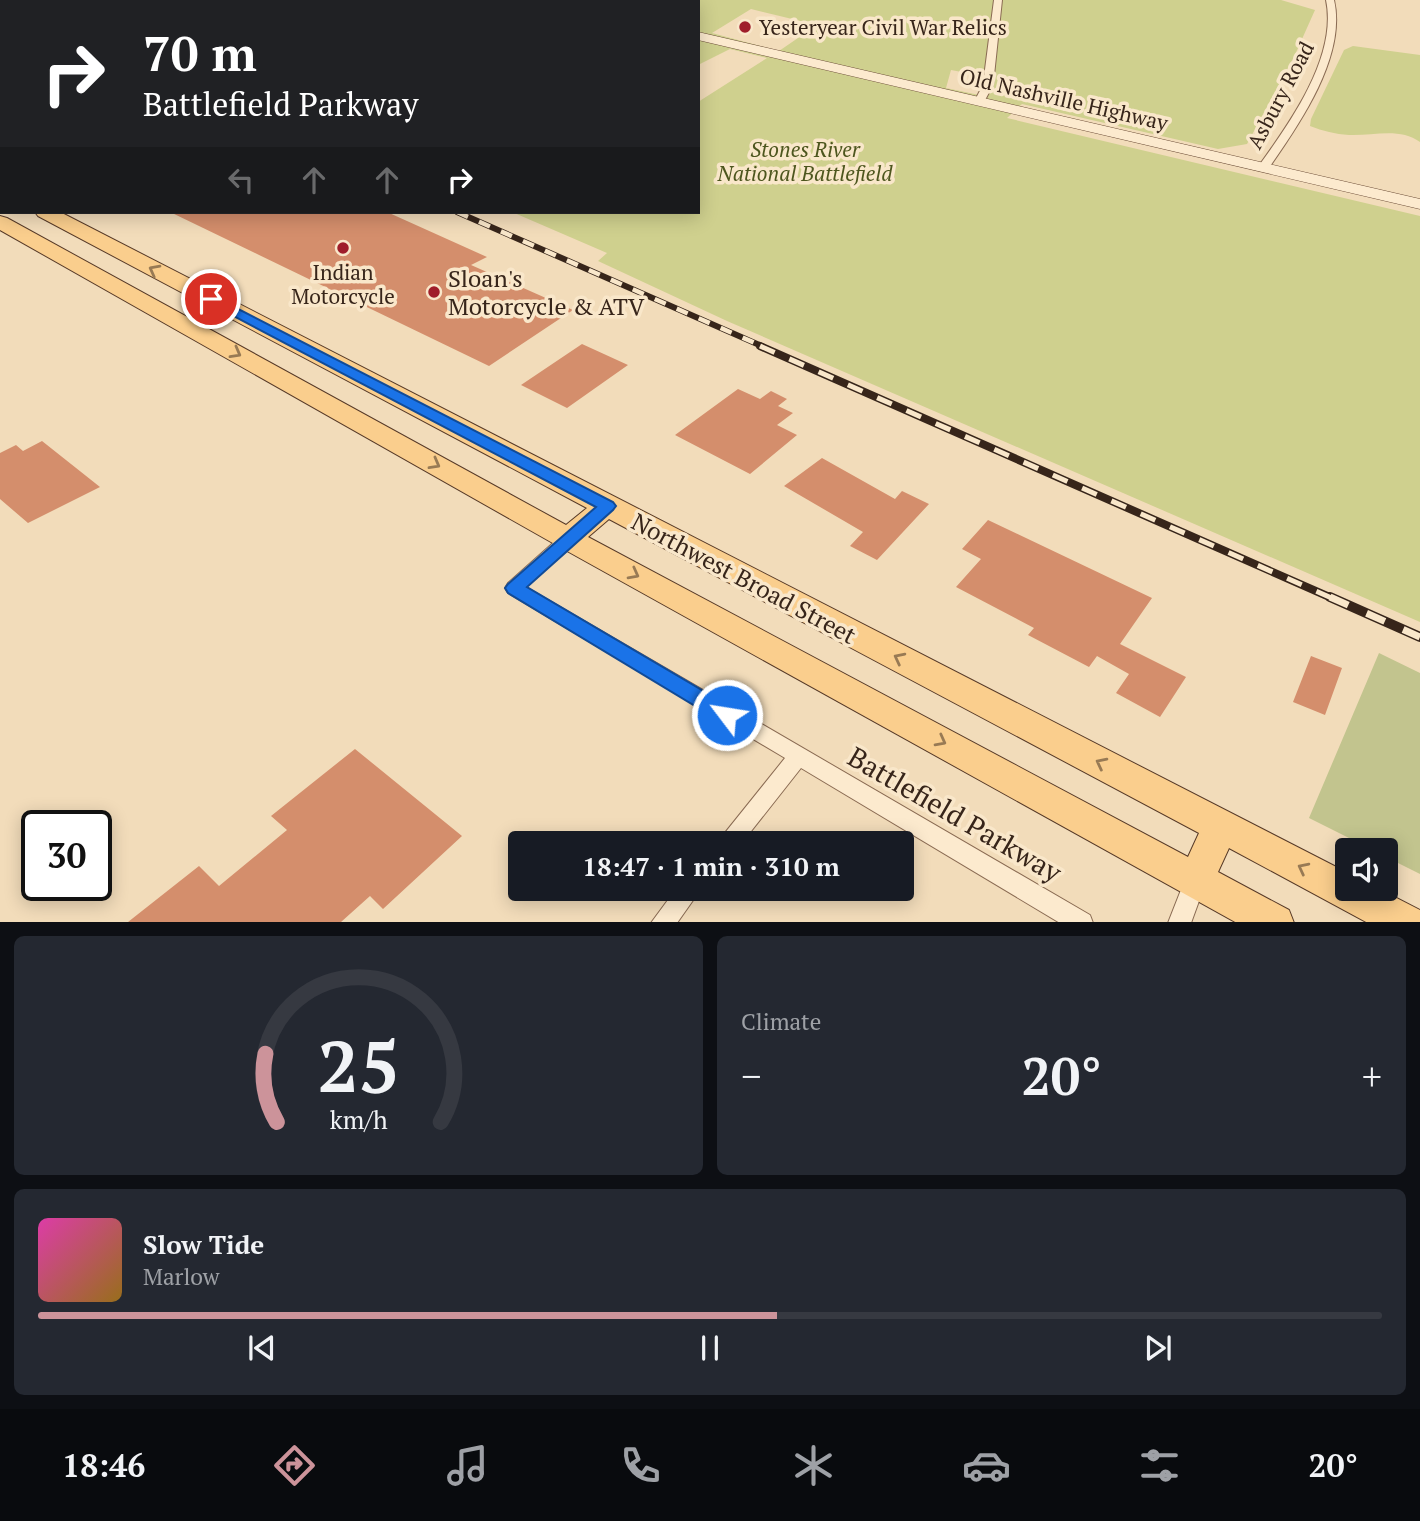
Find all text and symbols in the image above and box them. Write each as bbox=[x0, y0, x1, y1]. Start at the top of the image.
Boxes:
place label: Yesteryear Civil War Relics bbox=[759, 13, 1007, 41]
marker: Yesteryear Civil War Relics bbox=[737, 19, 753, 35]
text: 70 m bbox=[143, 20, 257, 85]
icon: right bbox=[28, 28, 119, 119]
street label: Asbury Road bbox=[1240, 36, 1320, 154]
street label: Old Nashville Highway bbox=[957, 61, 1171, 137]
text: Battlefield Parkway bbox=[143, 83, 418, 125]
park label: Stones River National Battlefield bbox=[717, 135, 893, 187]
icon: left bbox=[222, 161, 260, 199]
icon: ahead bbox=[295, 161, 333, 199]
icon: ahead bbox=[368, 161, 406, 199]
icon: right bbox=[441, 161, 479, 199]
marker: Indian Motorcycle bbox=[335, 240, 351, 256]
place label: Indian Motorcycle bbox=[291, 258, 395, 310]
place label: Sloan's Motorcycle & ATV bbox=[448, 262, 645, 322]
one-way arrow bbox=[149, 264, 162, 278]
pin bbox=[181, 269, 241, 329]
icon: arrive bbox=[192, 280, 230, 318]
marker: Sloan's Motorcycle & ATV bbox=[426, 284, 442, 300]
one-way arrow bbox=[229, 345, 242, 358]
one-way arrow bbox=[427, 455, 440, 468]
street label: Northwest Broad Street bbox=[626, 505, 862, 651]
one-way arrow bbox=[627, 566, 639, 579]
one-way arrow bbox=[894, 653, 906, 667]
position arrow bbox=[690, 678, 764, 752]
one-way arrow bbox=[934, 733, 947, 746]
street label: Battlefield Parkway bbox=[841, 738, 1069, 891]
one-way arrow bbox=[1096, 758, 1108, 772]
speed limit sign: 30 bbox=[21, 810, 112, 901]
map controls bbox=[1335, 838, 1398, 901]
button: sound bbox=[1335, 838, 1398, 901]
text: 18:47 · 1 min · 310 m bbox=[582, 849, 840, 883]
one-way arrow bbox=[1298, 863, 1310, 877]
text: Climate bbox=[741, 1006, 821, 1037]
text: 25 bbox=[317, 1016, 400, 1113]
text: 20° bbox=[1021, 1041, 1102, 1110]
text: − bbox=[741, 1051, 761, 1101]
text: + bbox=[1362, 1051, 1382, 1101]
text: km/h bbox=[330, 1102, 388, 1135]
text: Slow Tide bbox=[143, 1227, 264, 1261]
text: Marlow bbox=[143, 1261, 220, 1292]
icon: previous bbox=[243, 1329, 281, 1367]
icon: pause bbox=[691, 1329, 729, 1367]
icon: next bbox=[1139, 1329, 1177, 1367]
icon: directions bbox=[270, 1441, 319, 1490]
icon: music bbox=[443, 1441, 492, 1490]
icon: phone bbox=[616, 1441, 665, 1490]
icon: climate bbox=[789, 1441, 838, 1490]
icon: car bbox=[962, 1441, 1011, 1490]
icon: filters bbox=[1135, 1441, 1184, 1490]
text: 18:46 bbox=[62, 1444, 145, 1486]
text: 20° bbox=[1308, 1444, 1358, 1486]

